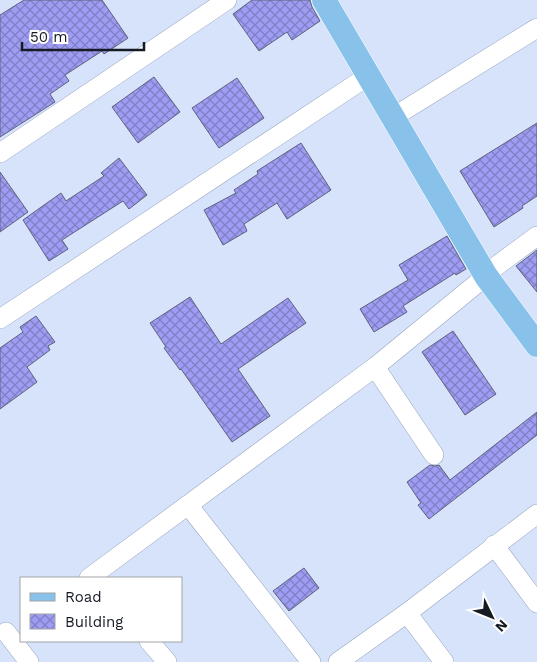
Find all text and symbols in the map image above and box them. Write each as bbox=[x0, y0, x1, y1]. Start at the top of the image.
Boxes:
scale bar bbox=[22, 20, 145, 52]
text: 50 m bbox=[30, 28, 67, 46]
legend bbox=[20, 577, 182, 642]
text: Road bbox=[65, 588, 102, 606]
north arrow bbox=[467, 592, 517, 642]
text: Building bbox=[65, 613, 123, 631]
text: N bbox=[492, 617, 511, 635]

